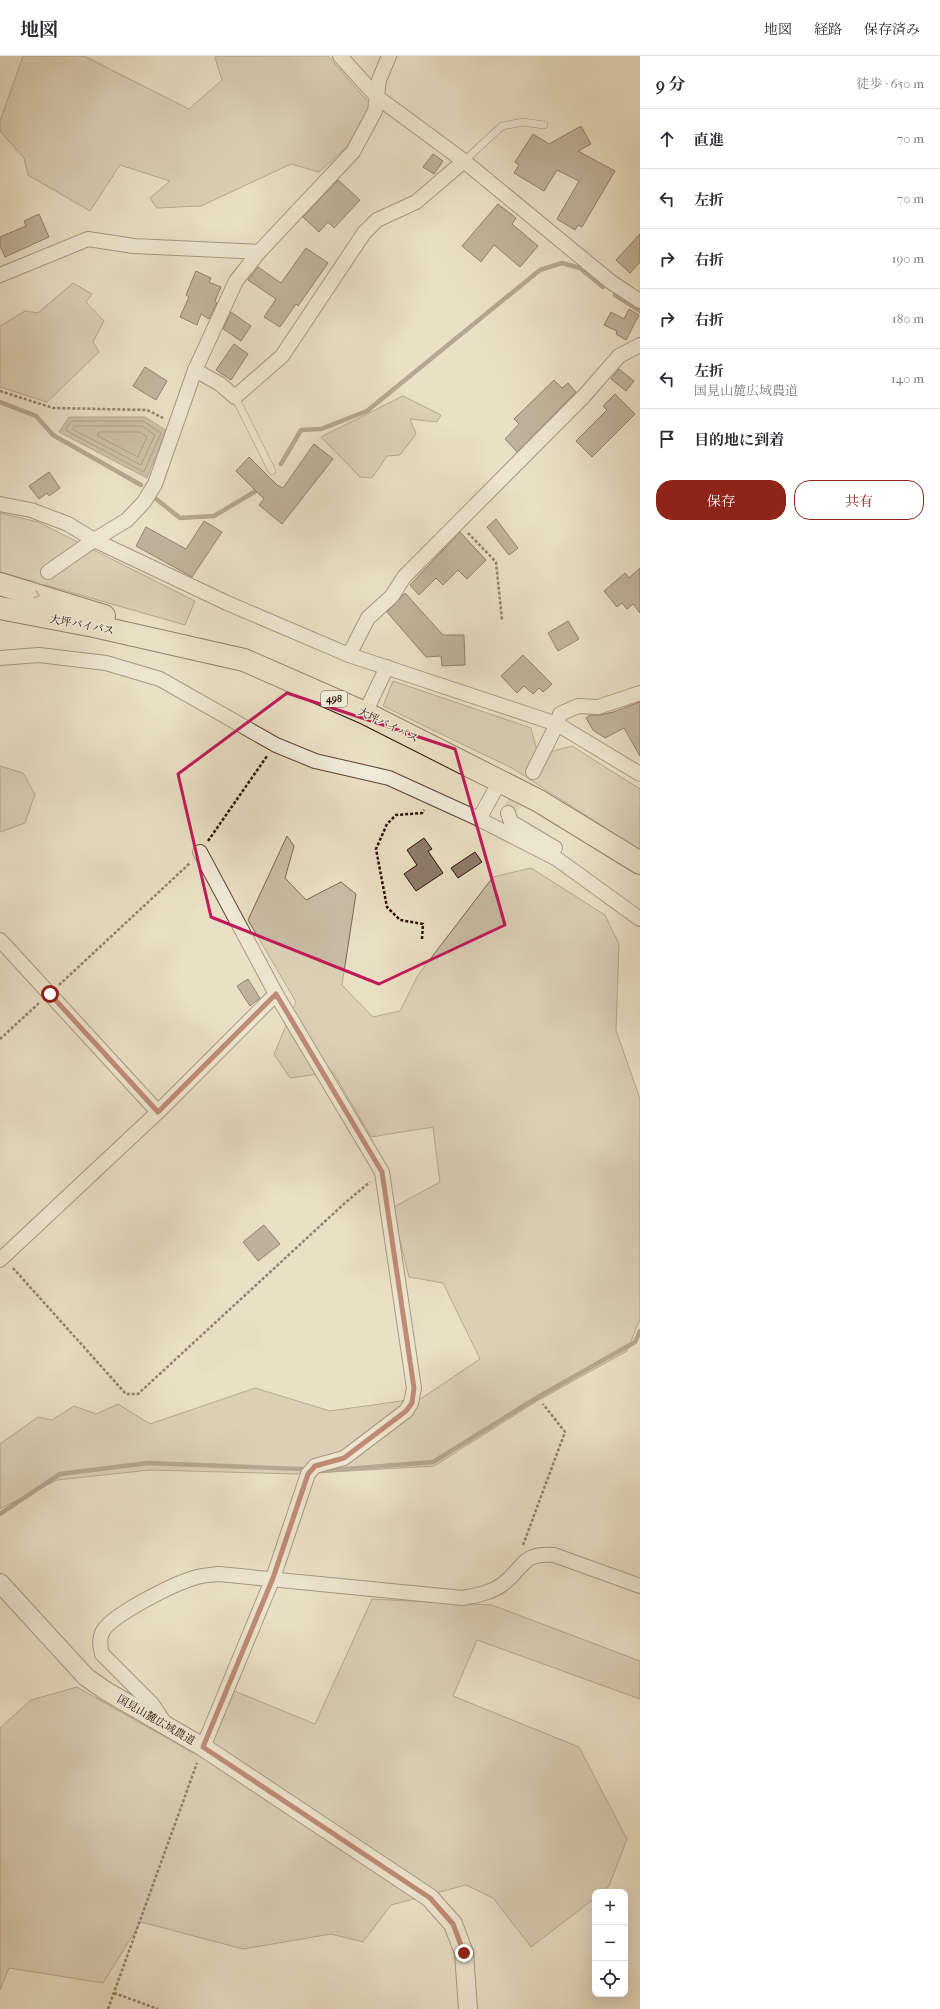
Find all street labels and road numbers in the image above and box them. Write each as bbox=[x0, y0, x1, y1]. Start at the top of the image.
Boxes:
street label: 大坪バイパス bbox=[48, 612, 116, 638]
road number: 498 bbox=[321, 691, 347, 707]
street label: 大坪バイパス bbox=[356, 705, 420, 745]
street label: 国見山麓広域農道 bbox=[115, 1692, 197, 1748]

